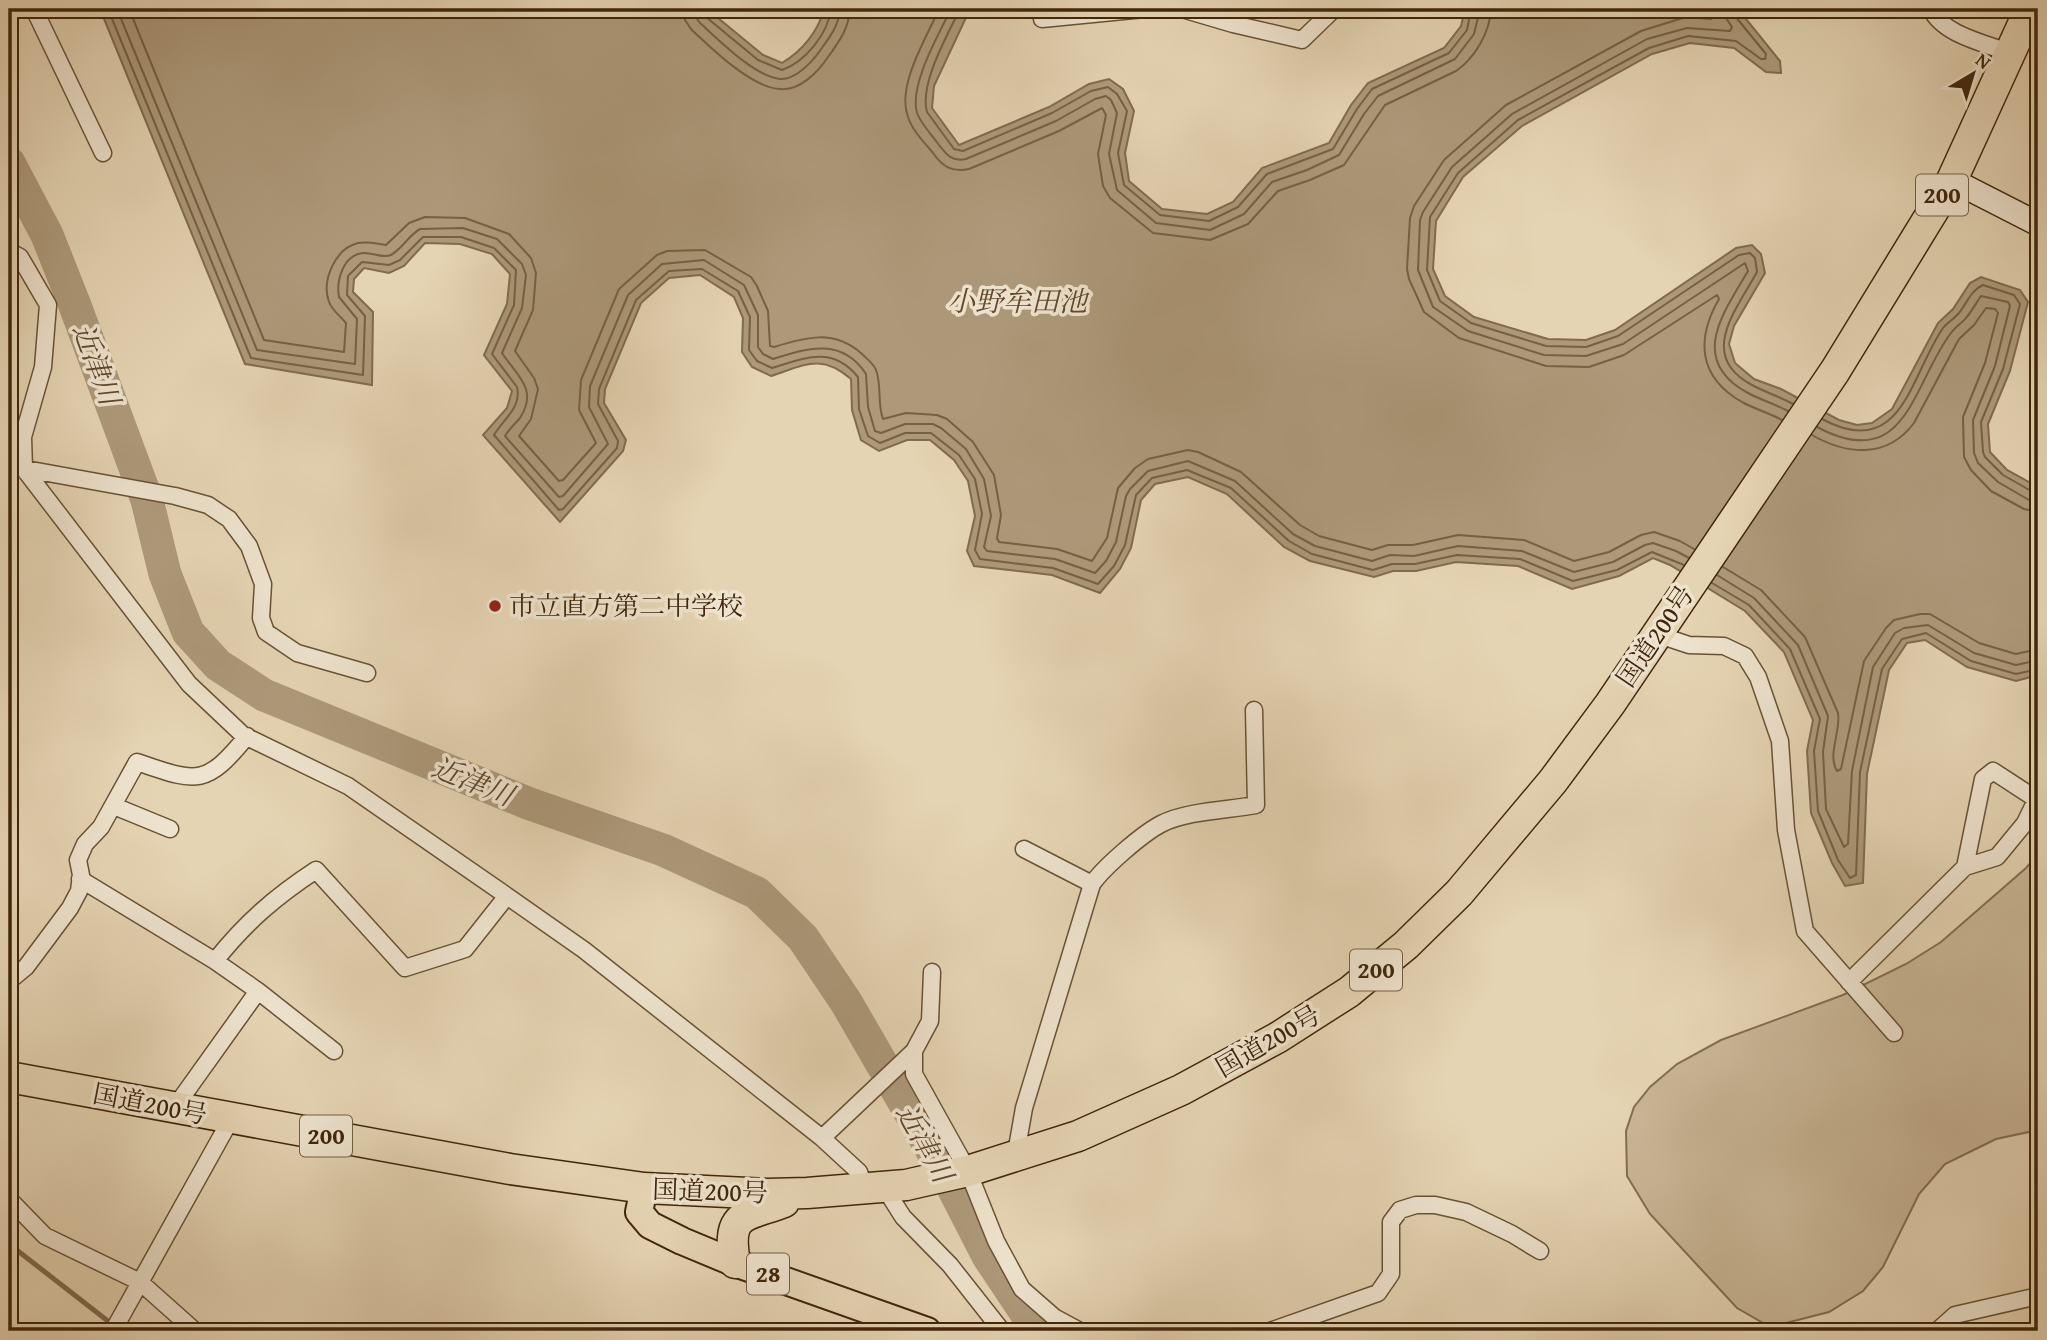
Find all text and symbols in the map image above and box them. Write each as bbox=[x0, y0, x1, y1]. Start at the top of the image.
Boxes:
north arrow bbox=[1938, 38, 2008, 108]
text: N bbox=[1970, 46, 1997, 76]
road number: 200 bbox=[1916, 174, 1968, 216]
water label: 小野牟田池 bbox=[947, 280, 1090, 321]
water label: 近津川 bbox=[64, 317, 132, 413]
street label: 国道200号 bbox=[1606, 577, 1703, 695]
place label: 市立直方第二中学校 bbox=[509, 586, 743, 625]
marker: 市立直方第二中学校 bbox=[487, 598, 503, 614]
water label: 近津川 bbox=[427, 746, 523, 816]
road number: 200 bbox=[1350, 950, 1402, 990]
street label: 国道200号 bbox=[1208, 995, 1328, 1086]
street label: 国道200号 bbox=[90, 1073, 211, 1134]
water label: 近津川 bbox=[887, 1096, 965, 1192]
road number: 200 bbox=[300, 1116, 352, 1156]
street label: 国道200号 bbox=[652, 1169, 768, 1212]
road number: 28 bbox=[747, 1254, 789, 1294]

